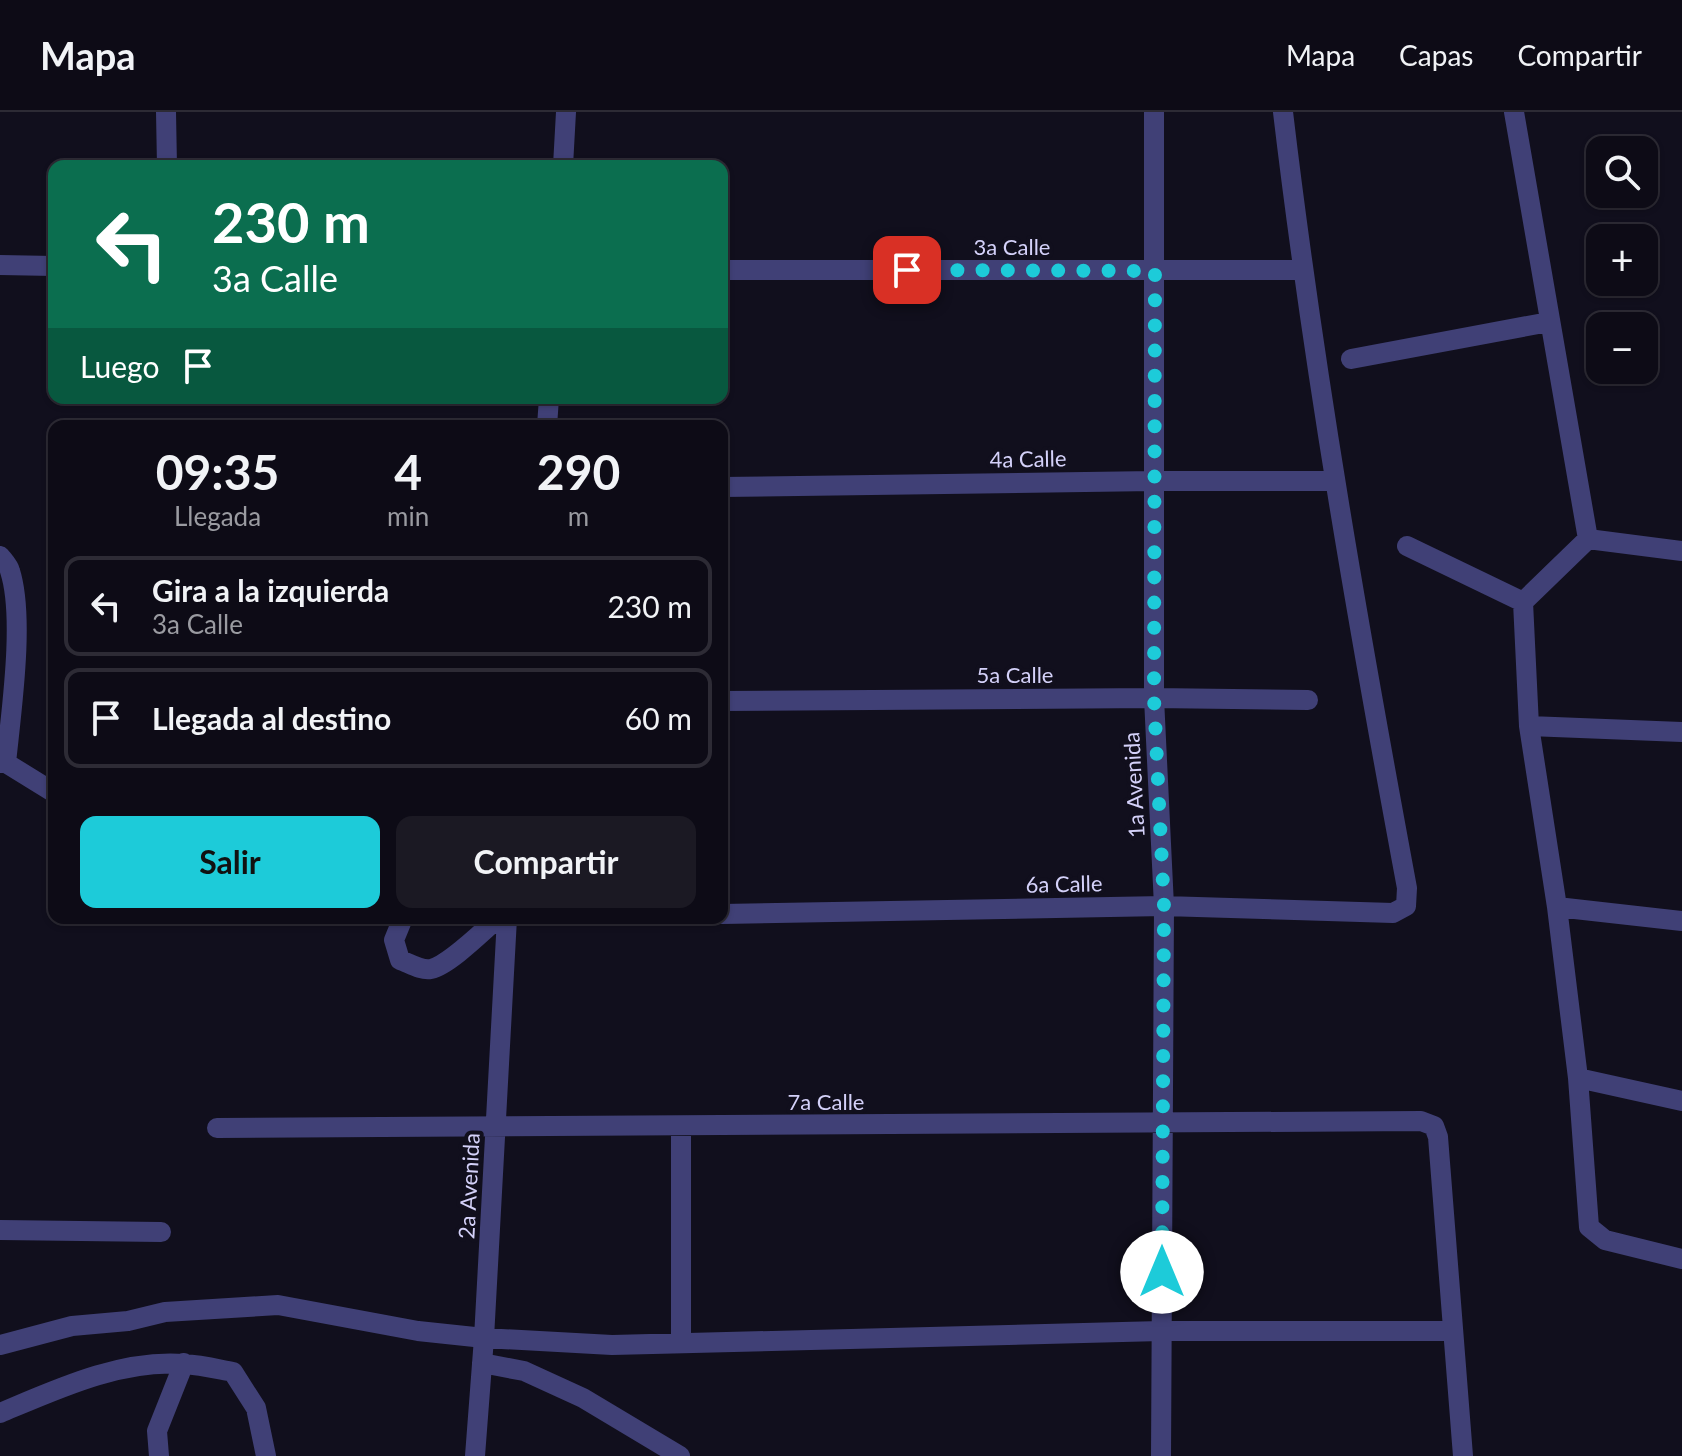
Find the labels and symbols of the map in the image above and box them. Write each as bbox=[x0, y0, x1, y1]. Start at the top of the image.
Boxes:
street label: 3a Calle bbox=[974, 233, 1050, 260]
pin bbox=[873, 236, 941, 304]
street label: 4a Calle bbox=[989, 444, 1067, 473]
street label: 5a Calle bbox=[977, 661, 1053, 688]
street label: 1a Avenida bbox=[1117, 731, 1150, 839]
street label: 6a Calle bbox=[1025, 869, 1103, 898]
street label: 7a Calle bbox=[788, 1088, 864, 1115]
street label: 2a Avenida bbox=[452, 1132, 485, 1240]
position arrow bbox=[1120, 1230, 1204, 1314]

